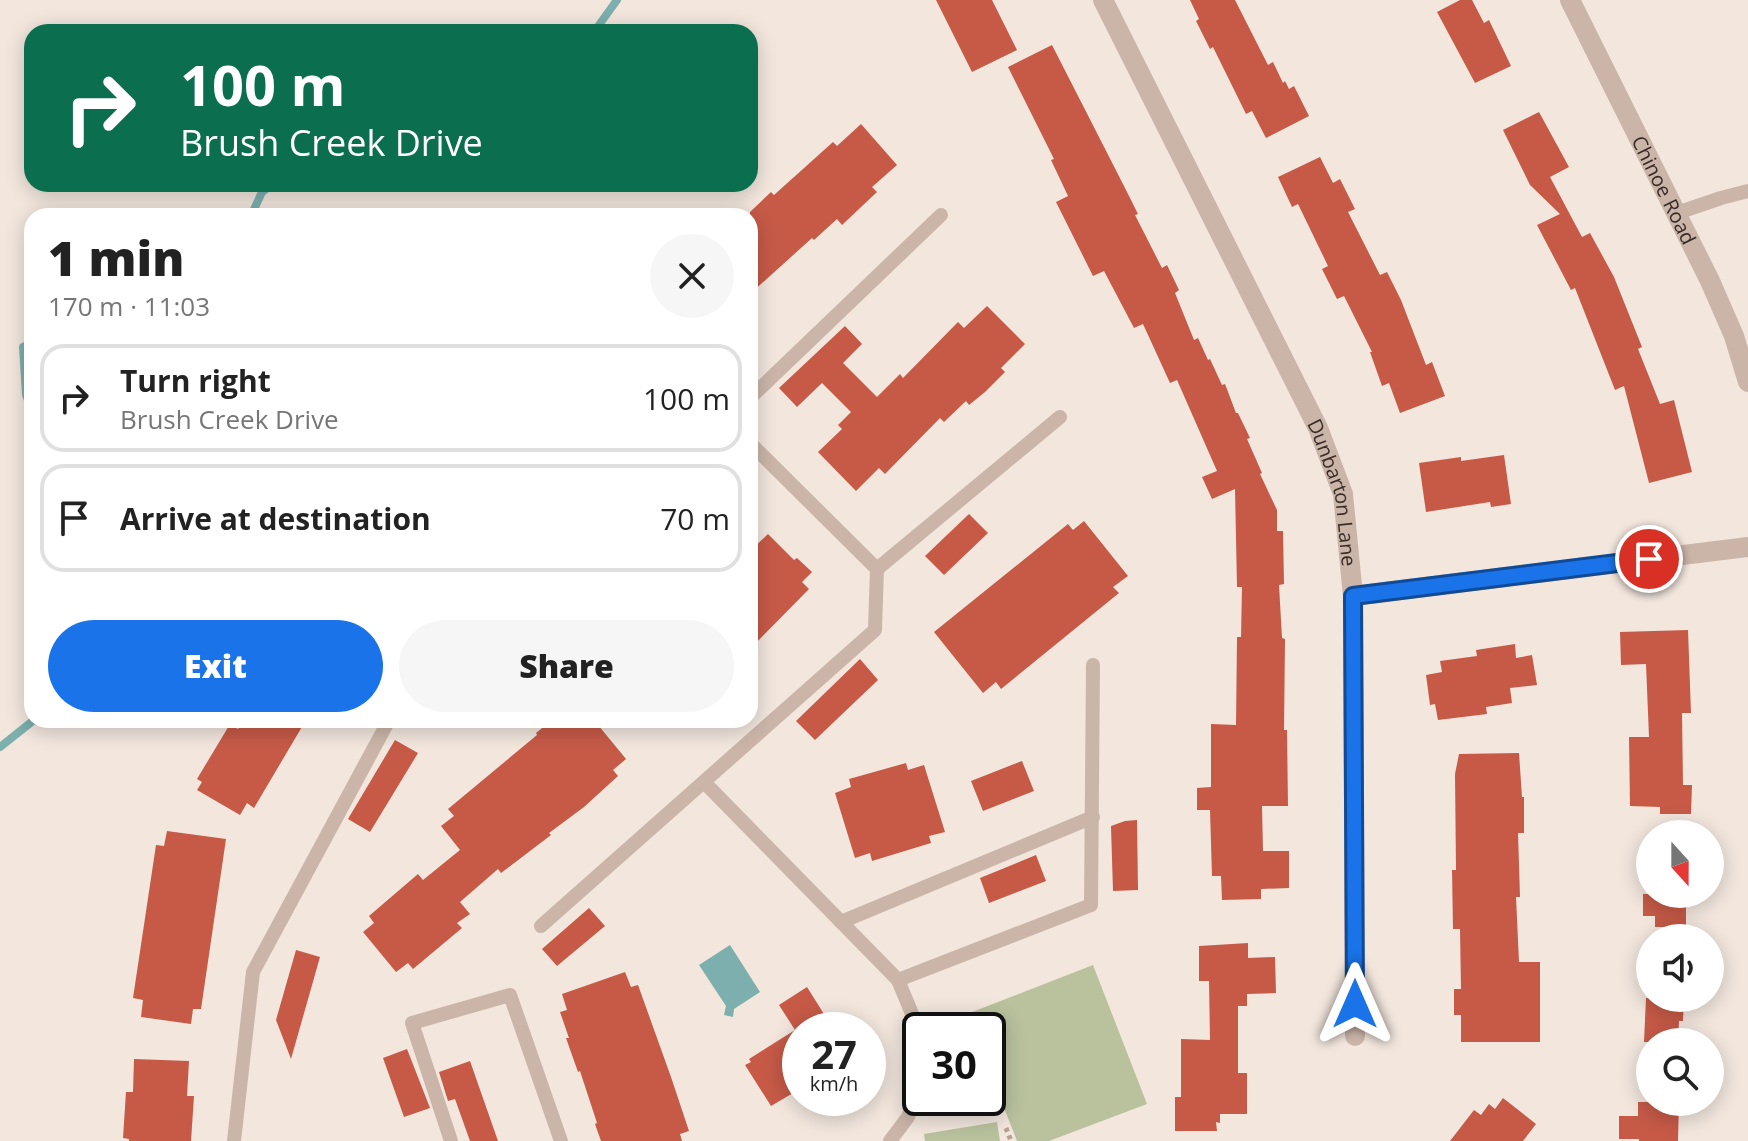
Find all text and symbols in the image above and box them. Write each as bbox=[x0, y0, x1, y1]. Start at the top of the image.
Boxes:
text: 100 m bbox=[180, 46, 346, 122]
icon: right bbox=[48, 56, 152, 160]
text: Brush Creek Drive bbox=[180, 118, 483, 167]
street label: Chinoe Road bbox=[1626, 131, 1703, 249]
text: 1 min bbox=[48, 225, 184, 290]
button: close bbox=[650, 234, 734, 318]
text: 170 m · 11:03 bbox=[48, 288, 210, 324]
text: Turn right bbox=[120, 360, 271, 401]
icon: right bbox=[52, 376, 96, 420]
text: 100 m bbox=[643, 378, 730, 419]
text: Brush Creek Drive bbox=[120, 401, 339, 437]
street label: Dunbarton Lane bbox=[1302, 414, 1364, 568]
icon: arrive bbox=[52, 496, 96, 540]
text: Arrive at destination bbox=[120, 498, 431, 539]
text: 70 m bbox=[660, 498, 730, 539]
pin bbox=[1615, 525, 1683, 593]
icon: arrive bbox=[1627, 537, 1671, 581]
button: Exit bbox=[48, 620, 383, 712]
button: Share bbox=[399, 620, 734, 712]
north arrow bbox=[1636, 820, 1724, 908]
map controls bbox=[1636, 820, 1724, 1116]
button: sound bbox=[1636, 924, 1724, 1012]
position arrow bbox=[1313, 962, 1397, 1046]
speed limit sign: 30 bbox=[902, 1012, 1006, 1116]
text: 27 bbox=[811, 1026, 857, 1081]
button: search bbox=[1636, 1028, 1724, 1116]
text: km/h bbox=[810, 1070, 858, 1097]

